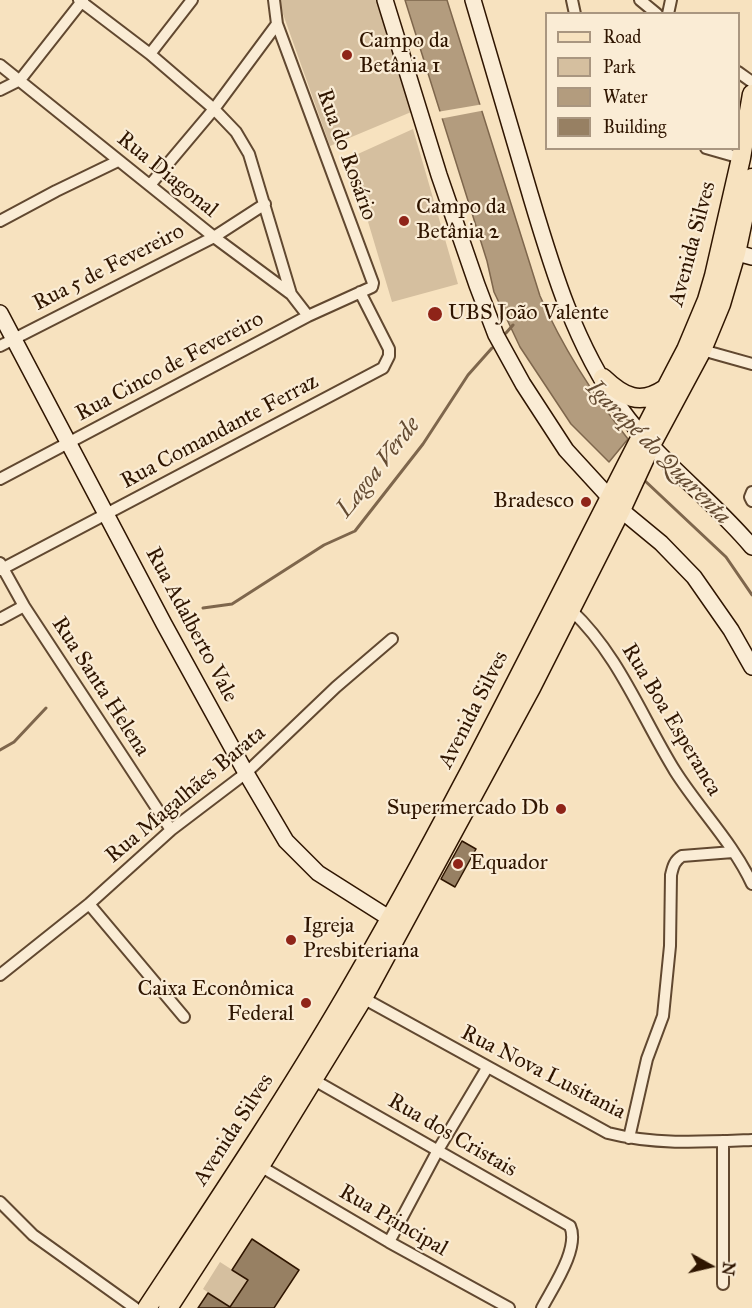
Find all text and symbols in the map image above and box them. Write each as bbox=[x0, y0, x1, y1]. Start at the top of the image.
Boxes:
legend bbox=[545, 12, 740, 150]
text: Road bbox=[603, 26, 641, 48]
place label: Campo da Betânia 1 bbox=[359, 29, 449, 80]
marker: Campo da Betânia 1 bbox=[340, 48, 354, 62]
text: Park bbox=[603, 56, 636, 78]
street label: Rua do Rosário bbox=[310, 86, 382, 224]
text: Water bbox=[603, 86, 647, 108]
text: Building bbox=[603, 116, 666, 138]
street label: Rua Diagonal bbox=[111, 126, 223, 224]
street label: Avenida Silves bbox=[664, 179, 722, 309]
place label: Campo da Betânia 2 bbox=[416, 195, 506, 246]
marker: Campo da Betânia 2 bbox=[397, 214, 411, 228]
street label: Rua 5 de Fevereiro bbox=[29, 219, 189, 317]
place label: UBS João Valente bbox=[448, 301, 609, 327]
marker: UBS João Valente bbox=[426, 305, 444, 323]
street label: Rua Cinco de Fevereiro bbox=[71, 306, 269, 428]
street label: Rua Comandante Ferraz bbox=[117, 369, 323, 495]
water label: Igarapé do Quarenta bbox=[580, 375, 736, 531]
water label: Lagoa Verde bbox=[331, 412, 427, 524]
place label: Bradesco bbox=[493, 489, 574, 515]
marker: Bradesco bbox=[579, 495, 593, 509]
street label: Rua Adalberto Vale bbox=[139, 543, 243, 707]
street label: Rua Santa Helena bbox=[45, 612, 155, 762]
street label: Rua Boa Esperanca bbox=[615, 639, 727, 801]
street label: Avenida Silves bbox=[433, 647, 515, 773]
street label: Rua Magalhães Barata bbox=[101, 720, 271, 870]
place label: Supermercado Db bbox=[387, 796, 549, 822]
marker: Supermercado Db bbox=[554, 802, 568, 816]
place label: Equador bbox=[470, 851, 548, 877]
marker: Equador bbox=[451, 857, 465, 871]
place label: Igreja Presbiteriana bbox=[303, 914, 419, 966]
marker: Igreja Presbiteriana bbox=[284, 933, 298, 947]
place label: Caixa Econômica Federal bbox=[137, 977, 294, 1028]
marker: Caixa Econômica Federal bbox=[299, 996, 313, 1010]
street label: Rua Nova Lusitania bbox=[456, 1020, 630, 1126]
street label: Avenida Silves bbox=[188, 1069, 280, 1191]
street label: Rua dos Cristais bbox=[383, 1088, 521, 1184]
street label: Rua Principal bbox=[334, 1179, 452, 1263]
north arrow bbox=[680, 1236, 740, 1296]
text: N bbox=[718, 1261, 739, 1277]

